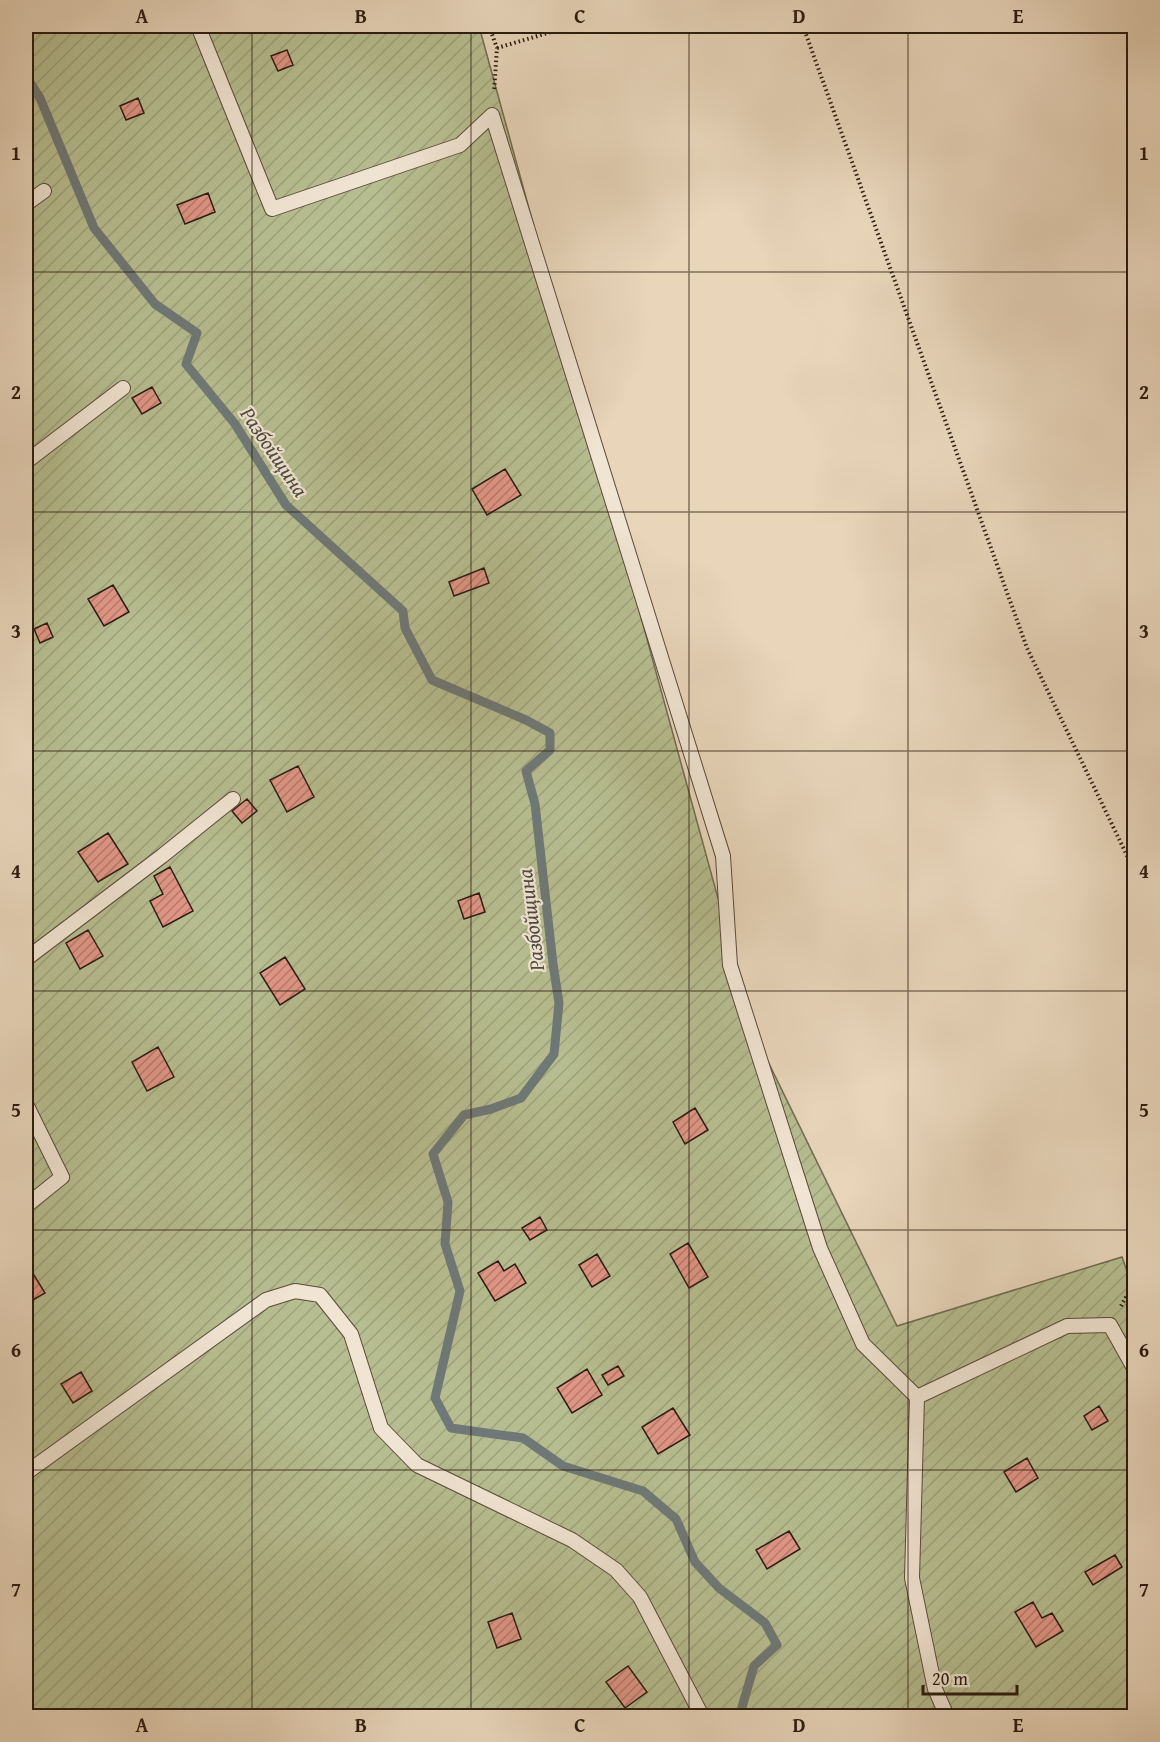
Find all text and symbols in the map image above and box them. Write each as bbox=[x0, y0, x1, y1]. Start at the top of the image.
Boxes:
text: A bbox=[136, 1, 149, 30]
text: B bbox=[355, 1, 367, 30]
text: C bbox=[574, 1, 586, 30]
text: D bbox=[792, 1, 806, 30]
text: E bbox=[1013, 1, 1024, 30]
text: 1 bbox=[11, 138, 21, 167]
text: 1 bbox=[1139, 138, 1149, 167]
text: 2 bbox=[11, 377, 21, 406]
text: 2 bbox=[1139, 377, 1149, 406]
water label: Разбойщина bbox=[232, 400, 316, 503]
text: 3 bbox=[11, 616, 21, 645]
text: 3 bbox=[1139, 616, 1149, 645]
text: 4 bbox=[11, 856, 21, 885]
text: 4 bbox=[1139, 856, 1149, 885]
water label: Разбойщина bbox=[509, 867, 552, 974]
text: 5 bbox=[11, 1095, 21, 1124]
text: 5 bbox=[1139, 1095, 1149, 1124]
text: 6 bbox=[11, 1335, 21, 1364]
text: 6 bbox=[1139, 1335, 1149, 1364]
text: 7 bbox=[11, 1574, 21, 1603]
text: 7 bbox=[1139, 1574, 1149, 1603]
scale bar bbox=[923, 1658, 1018, 1696]
text: 20 m bbox=[932, 1665, 968, 1692]
text: A bbox=[136, 1710, 149, 1739]
text: B bbox=[355, 1710, 367, 1739]
text: C bbox=[574, 1710, 586, 1739]
text: D bbox=[792, 1710, 806, 1739]
text: E bbox=[1013, 1710, 1024, 1739]

